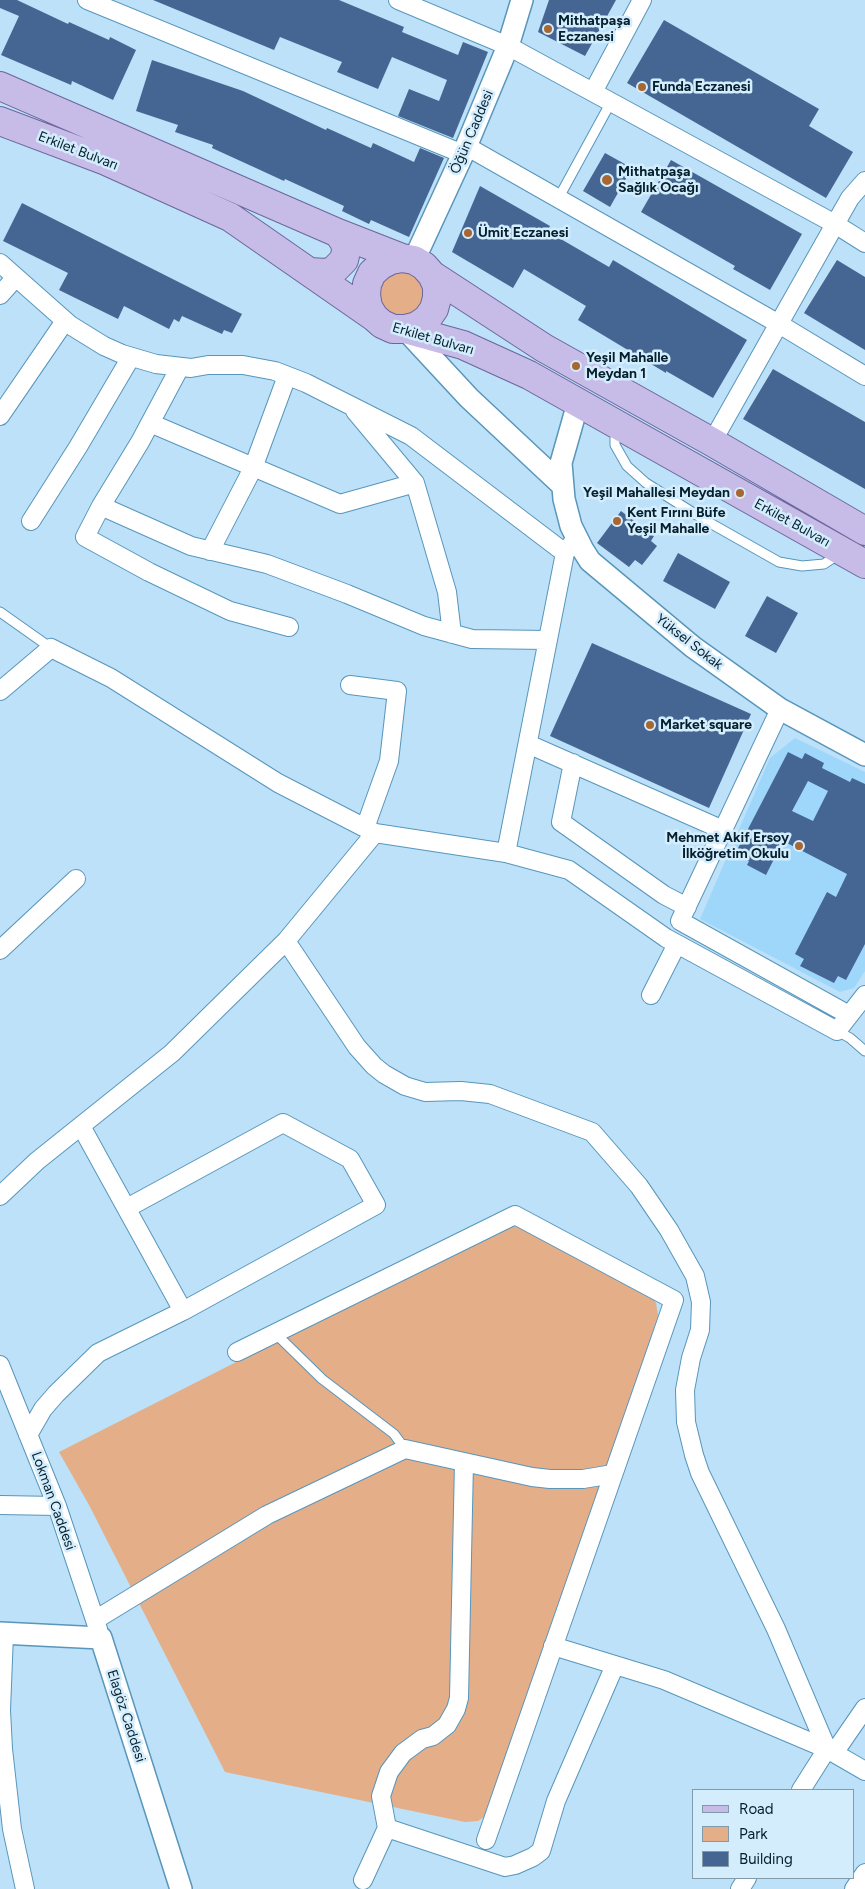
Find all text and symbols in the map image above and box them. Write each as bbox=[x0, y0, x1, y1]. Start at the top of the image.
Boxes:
place label: Mithatpaşa Eczanesi bbox=[558, 13, 630, 46]
marker: Mithatpaşa Eczanesi bbox=[542, 23, 554, 35]
place label: Funda Eczanesi bbox=[652, 79, 751, 95]
marker: Funda Eczanesi bbox=[636, 81, 648, 93]
street label: Öğün Caddesi bbox=[447, 88, 497, 176]
street label: Erkilet Bulvarı bbox=[36, 128, 120, 174]
place label: Mithatpaşa Sağlık Ocağı bbox=[618, 164, 699, 196]
marker: Mithatpaşa Sağlık Ocağı bbox=[600, 173, 614, 187]
place label: Ümit Eczanesi bbox=[478, 225, 569, 241]
marker: Ümit Eczanesi bbox=[462, 227, 474, 239]
street label: Erkilet Bulvarı bbox=[390, 319, 476, 359]
place label: Yeşil Mahalle Meydan 1 bbox=[586, 350, 668, 382]
marker: Yeşil Mahalle Meydan 1 bbox=[570, 360, 582, 372]
place label: Yeşil Mahallesi Meydan bbox=[583, 485, 730, 501]
marker: Yeşil Mahallesi Meydan bbox=[734, 487, 746, 499]
street label: Erkilet Bulvarı bbox=[751, 495, 833, 551]
place label: Kent Fırını Büfe Yeşil Mahalle bbox=[627, 505, 726, 538]
marker: Kent Fırını Büfe Yeşil Mahalle bbox=[611, 515, 623, 527]
street label: Yüksel Sokak bbox=[652, 611, 726, 673]
place label: Market square bbox=[660, 717, 752, 733]
marker: Market square bbox=[644, 719, 656, 731]
place label: Mehmet Akif Ersoy İlköğretim Okulu bbox=[666, 830, 789, 862]
marker: Mehmet Akif Ersoy İlköğretim Okulu bbox=[793, 840, 805, 852]
street label: Lokman Caddesi bbox=[27, 1449, 79, 1553]
street label: Elagöz Caddesi bbox=[103, 1668, 149, 1764]
legend bbox=[692, 1789, 855, 1879]
text: Road bbox=[739, 1800, 774, 1818]
text: Park bbox=[739, 1825, 768, 1843]
text: Building bbox=[739, 1850, 793, 1868]

